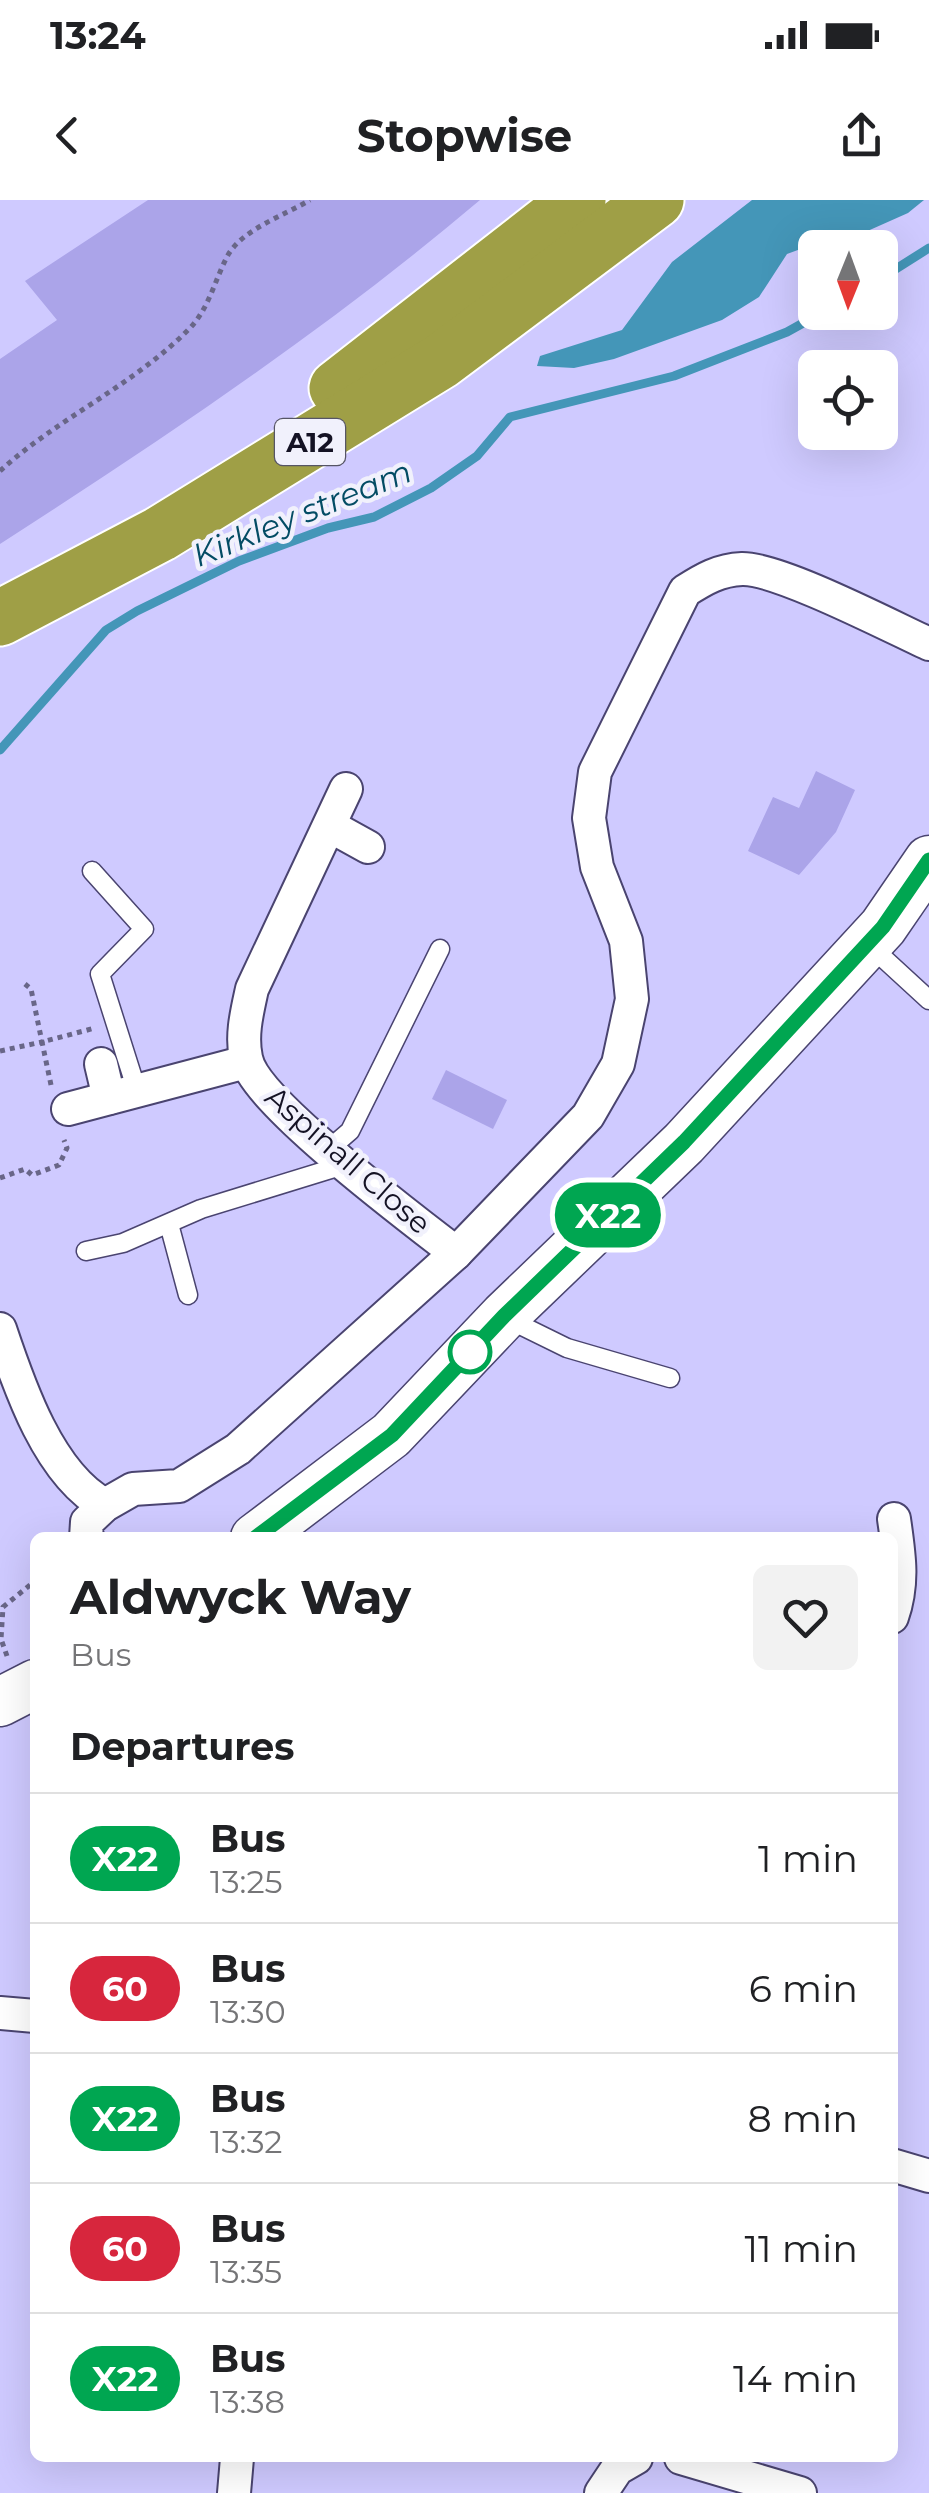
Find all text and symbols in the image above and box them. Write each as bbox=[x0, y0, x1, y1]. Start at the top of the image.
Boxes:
text: 13:24 bbox=[50, 12, 146, 59]
icon: back bbox=[40, 108, 95, 163]
text: Stopwise bbox=[357, 108, 572, 163]
icon: share bbox=[834, 108, 889, 163]
north arrow bbox=[798, 230, 898, 330]
map controls bbox=[798, 230, 898, 450]
button: locate bbox=[798, 350, 898, 450]
road number: A12 bbox=[275, 419, 345, 465]
water label: Kirkley stream bbox=[187, 451, 417, 575]
street label: Aspinall Close bbox=[258, 1078, 438, 1242]
line badge: X22 bbox=[550, 1182, 666, 1248]
text: X22 bbox=[575, 1194, 641, 1237]
unlabelled marker bbox=[449, 1331, 491, 1373]
button: heart bbox=[753, 1565, 858, 1670]
text: Aldwyck Way bbox=[70, 1568, 411, 1626]
text: Bus bbox=[70, 1635, 131, 1674]
text: Departures bbox=[70, 1723, 294, 1770]
text: Bus bbox=[210, 1815, 285, 1862]
text: 1 min bbox=[758, 1835, 858, 1882]
text: X22 bbox=[92, 1837, 158, 1880]
text: 13:25 bbox=[210, 1862, 283, 1901]
text: Bus bbox=[210, 1945, 285, 1992]
text: 6 min bbox=[749, 1965, 858, 2012]
text: 60 bbox=[102, 1967, 148, 2010]
text: 13:30 bbox=[210, 1992, 286, 2031]
text: Bus bbox=[210, 2075, 285, 2122]
text: 8 min bbox=[748, 2095, 858, 2142]
text: X22 bbox=[92, 2097, 158, 2140]
text: 13:32 bbox=[210, 2122, 282, 2161]
text: Bus bbox=[210, 2205, 285, 2252]
text: 11 min bbox=[744, 2225, 858, 2272]
text: 60 bbox=[102, 2227, 148, 2270]
text: 13:35 bbox=[210, 2252, 282, 2291]
text: Bus bbox=[210, 2335, 285, 2382]
text: 14 min bbox=[733, 2355, 858, 2402]
text: X22 bbox=[92, 2357, 158, 2400]
text: 13:38 bbox=[210, 2382, 285, 2421]

